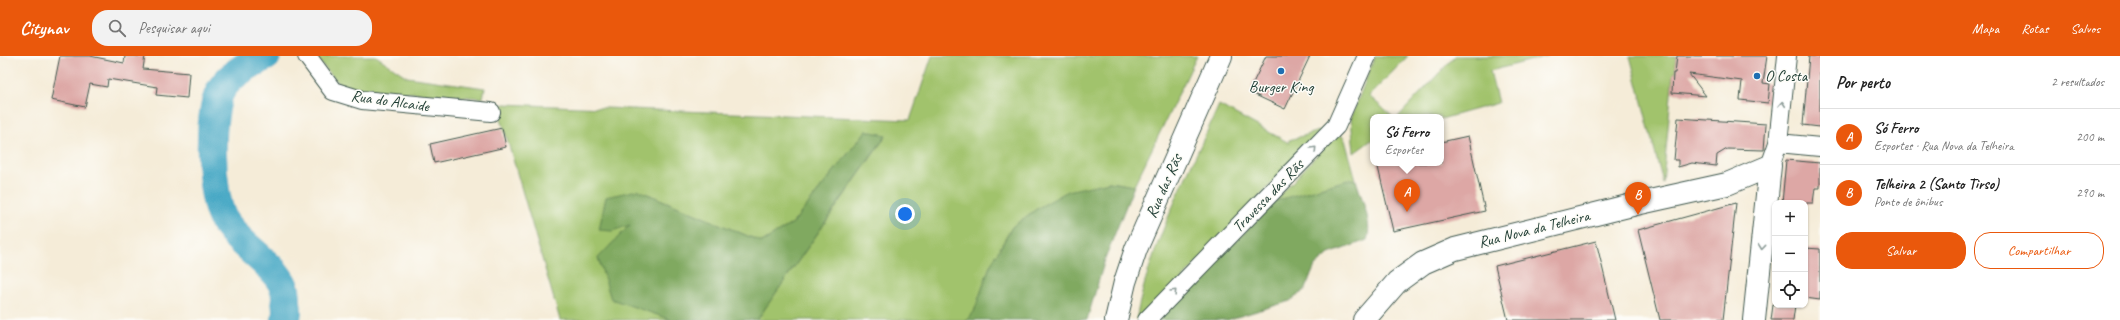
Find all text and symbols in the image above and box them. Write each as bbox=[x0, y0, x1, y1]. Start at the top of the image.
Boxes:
search box bbox=[92, 10, 372, 46]
text: Citynav bbox=[20, 16, 68, 40]
icon: search bbox=[106, 17, 128, 39]
text: Pesquisar aqui bbox=[138, 19, 210, 38]
text: Mapa bbox=[1972, 20, 1999, 37]
text: Rotas bbox=[2021, 20, 2049, 37]
text: Salvos bbox=[2071, 20, 2100, 37]
marker: Burger King bbox=[1276, 66, 1286, 76]
place label: O Costa bbox=[1765, 66, 1809, 86]
marker: O Costa bbox=[1752, 71, 1762, 81]
text: Por perto bbox=[1836, 72, 1890, 93]
text: 2 resultados bbox=[2051, 74, 2104, 90]
place label: Burger King bbox=[1249, 77, 1314, 97]
street label: Rua do Alcaide bbox=[350, 86, 432, 117]
one-way arrow bbox=[1777, 101, 1786, 107]
popup bbox=[1370, 114, 1444, 166]
text: Só Ferro bbox=[1874, 119, 1918, 138]
text: Só Ferro bbox=[1385, 123, 1429, 142]
text: A bbox=[1846, 129, 1852, 145]
text: 200 m bbox=[2076, 129, 2104, 145]
text: Esportes · Rua Nova da Telheira bbox=[1874, 138, 2014, 154]
text: Esportes bbox=[1385, 142, 1423, 158]
one-way arrow bbox=[1309, 146, 1317, 154]
street label: Rua das Rãs bbox=[1141, 150, 1187, 221]
street label: Travessa das Rãs bbox=[1228, 154, 1309, 237]
text: Telheira 2 (Santo Tirso) bbox=[1874, 175, 1999, 194]
pin: A bbox=[1394, 179, 1420, 212]
pin: B bbox=[1625, 182, 1651, 215]
text: B bbox=[1846, 185, 1852, 201]
text: 290 m bbox=[2076, 185, 2104, 201]
text: Ponto de ônibus bbox=[1874, 194, 1942, 210]
map controls bbox=[1772, 200, 1808, 308]
button: + bbox=[1772, 200, 1808, 236]
your location bbox=[895, 204, 915, 224]
street label: Rua Nova da Telheira bbox=[1476, 205, 1593, 252]
button: Salvar bbox=[1836, 232, 1966, 269]
button: Compartilhar bbox=[1974, 232, 2104, 269]
button: − bbox=[1772, 236, 1808, 272]
one-way arrow bbox=[1758, 244, 1767, 250]
button: locate bbox=[1772, 272, 1808, 308]
one-way arrow bbox=[1169, 289, 1177, 297]

